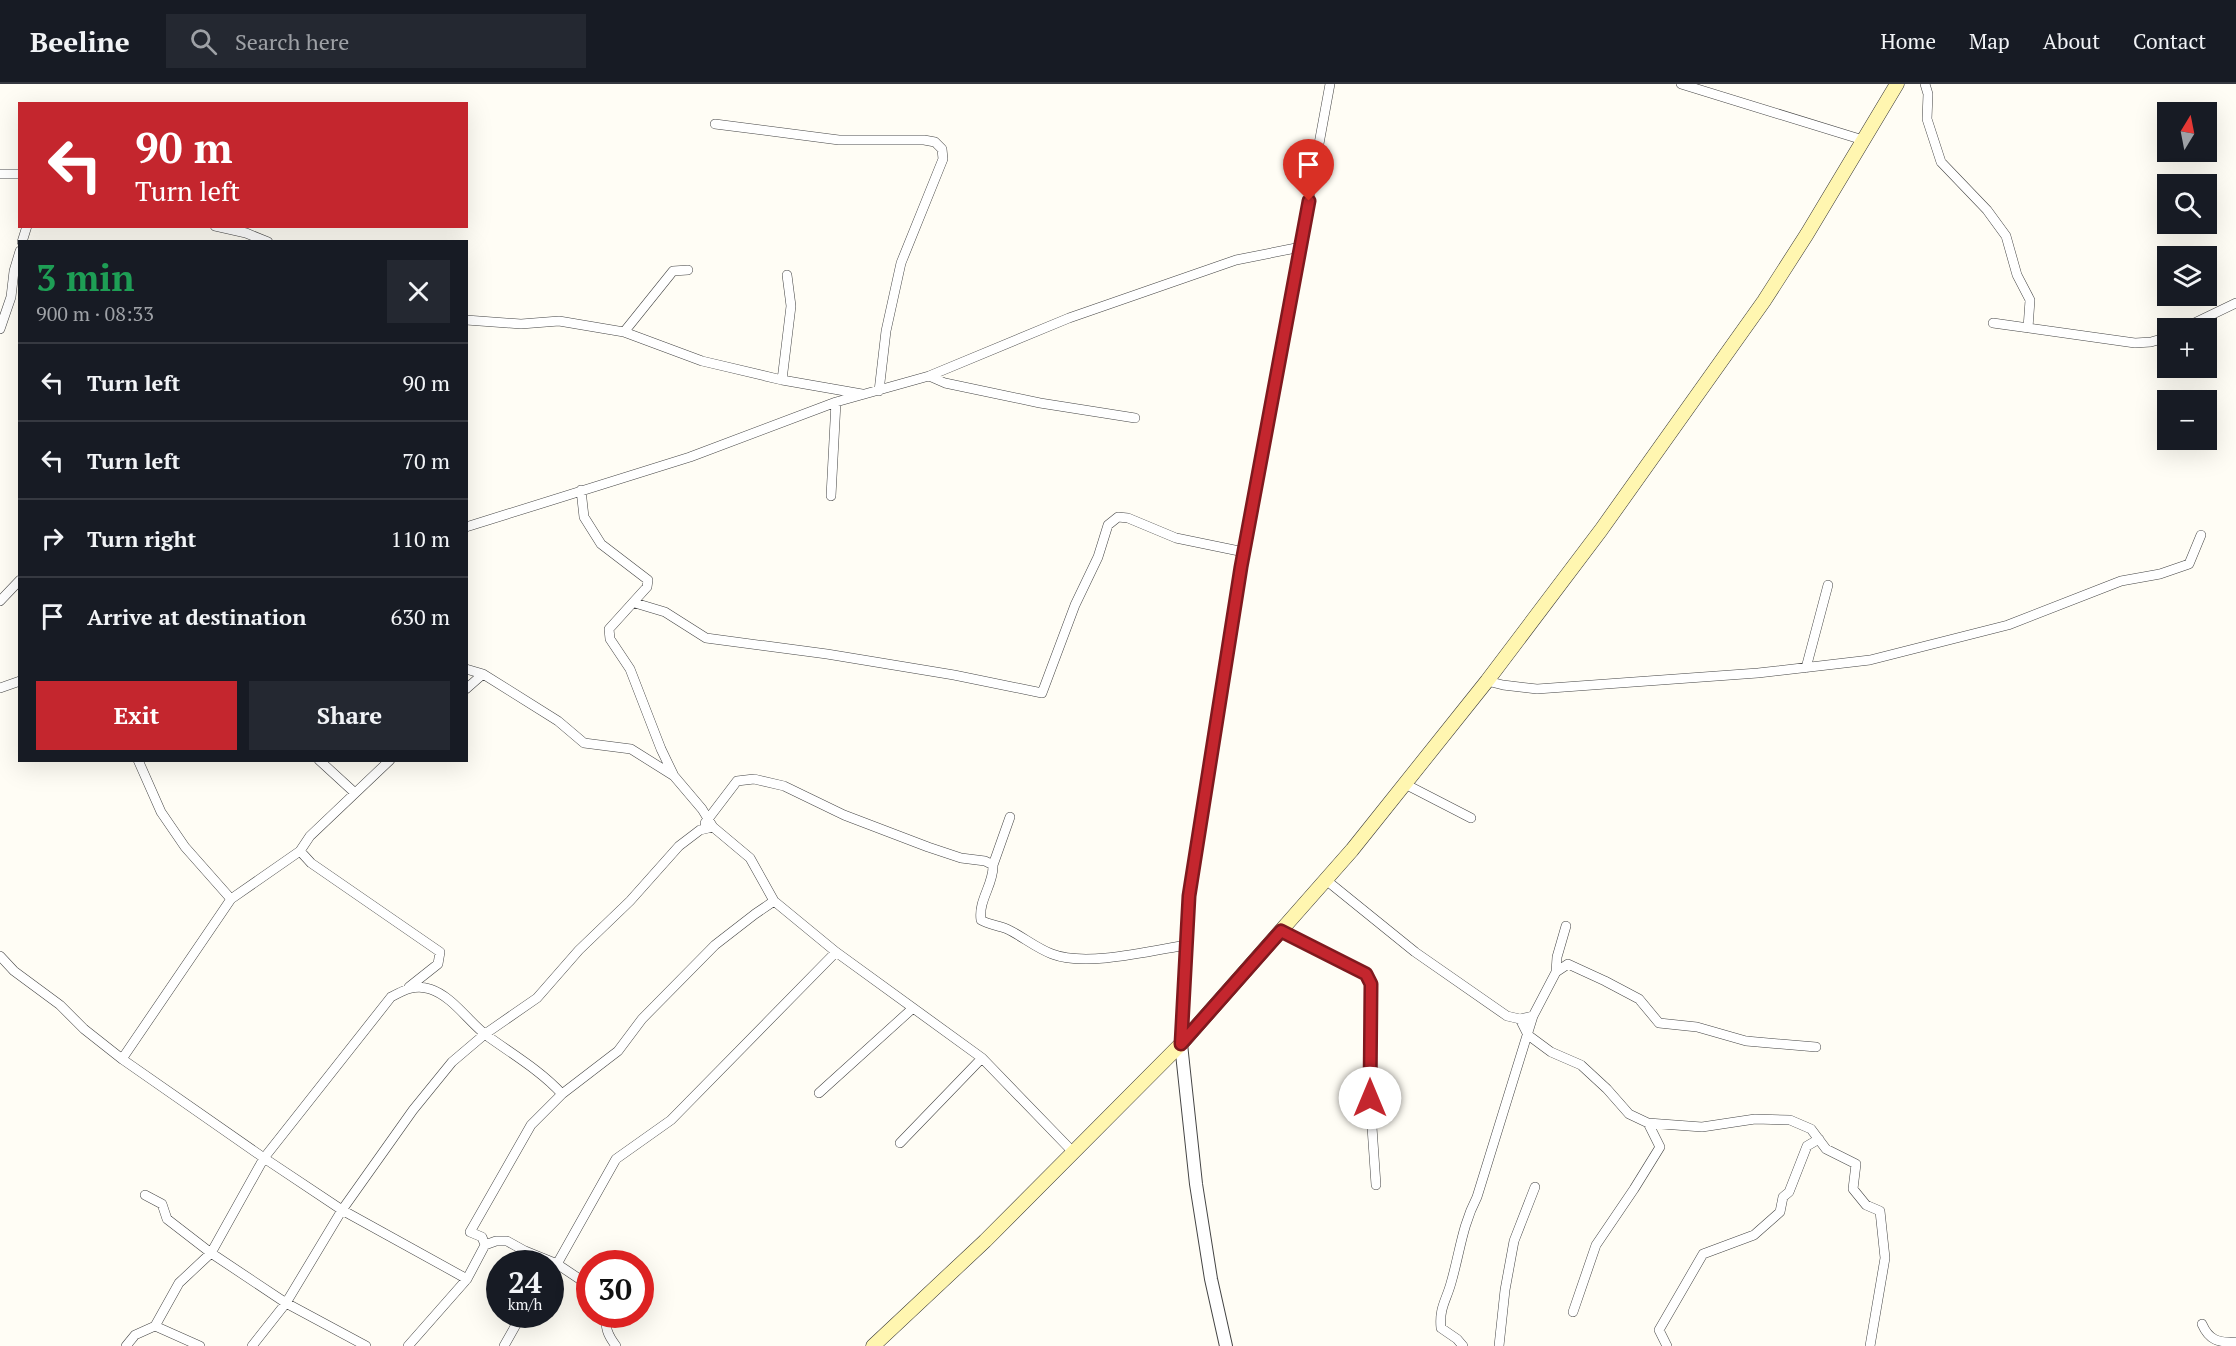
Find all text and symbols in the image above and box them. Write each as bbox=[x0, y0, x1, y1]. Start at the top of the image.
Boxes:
search box bbox=[166, 14, 586, 68]
text: Beeline bbox=[30, 23, 130, 60]
icon: search bbox=[187, 25, 220, 58]
text: Search here bbox=[235, 27, 349, 56]
text: Home bbox=[1880, 27, 1936, 55]
text: Map bbox=[1969, 27, 2010, 55]
text: About bbox=[2043, 27, 2100, 55]
text: Contact bbox=[2133, 27, 2206, 55]
north arrow bbox=[2157, 102, 2217, 162]
map controls bbox=[2157, 102, 2217, 450]
text: 90 m bbox=[135, 119, 233, 175]
icon: left bbox=[36, 126, 114, 204]
pin bbox=[1283, 139, 1334, 201]
icon: arrive bbox=[1292, 148, 1325, 181]
text: Turn left bbox=[135, 173, 240, 209]
button: search bbox=[2157, 174, 2217, 234]
button: layers bbox=[2157, 246, 2217, 306]
text: 3 min bbox=[36, 254, 134, 301]
button: close bbox=[387, 260, 450, 323]
text: 900 m · 08:33 bbox=[36, 300, 154, 327]
button: + bbox=[2157, 318, 2217, 378]
icon: left bbox=[36, 366, 69, 399]
text: Turn left bbox=[87, 368, 180, 397]
text: 90 m bbox=[402, 368, 450, 397]
button: − bbox=[2157, 390, 2217, 450]
icon: left bbox=[36, 444, 69, 477]
text: Turn left bbox=[87, 446, 180, 475]
text: 70 m bbox=[402, 446, 450, 475]
icon: right bbox=[36, 522, 69, 555]
text: Turn right bbox=[87, 524, 196, 553]
text: 110 m bbox=[390, 524, 450, 553]
icon: arrive bbox=[36, 600, 69, 633]
text: Arrive at destination bbox=[87, 602, 306, 631]
text: 630 m bbox=[390, 602, 450, 631]
button: Exit bbox=[36, 681, 237, 750]
button: Share bbox=[249, 681, 450, 750]
position arrow bbox=[1338, 1066, 1402, 1130]
speed limit sign: 30 bbox=[576, 1250, 654, 1328]
text: 24 bbox=[508, 1262, 542, 1302]
text: km/h bbox=[508, 1294, 542, 1314]

